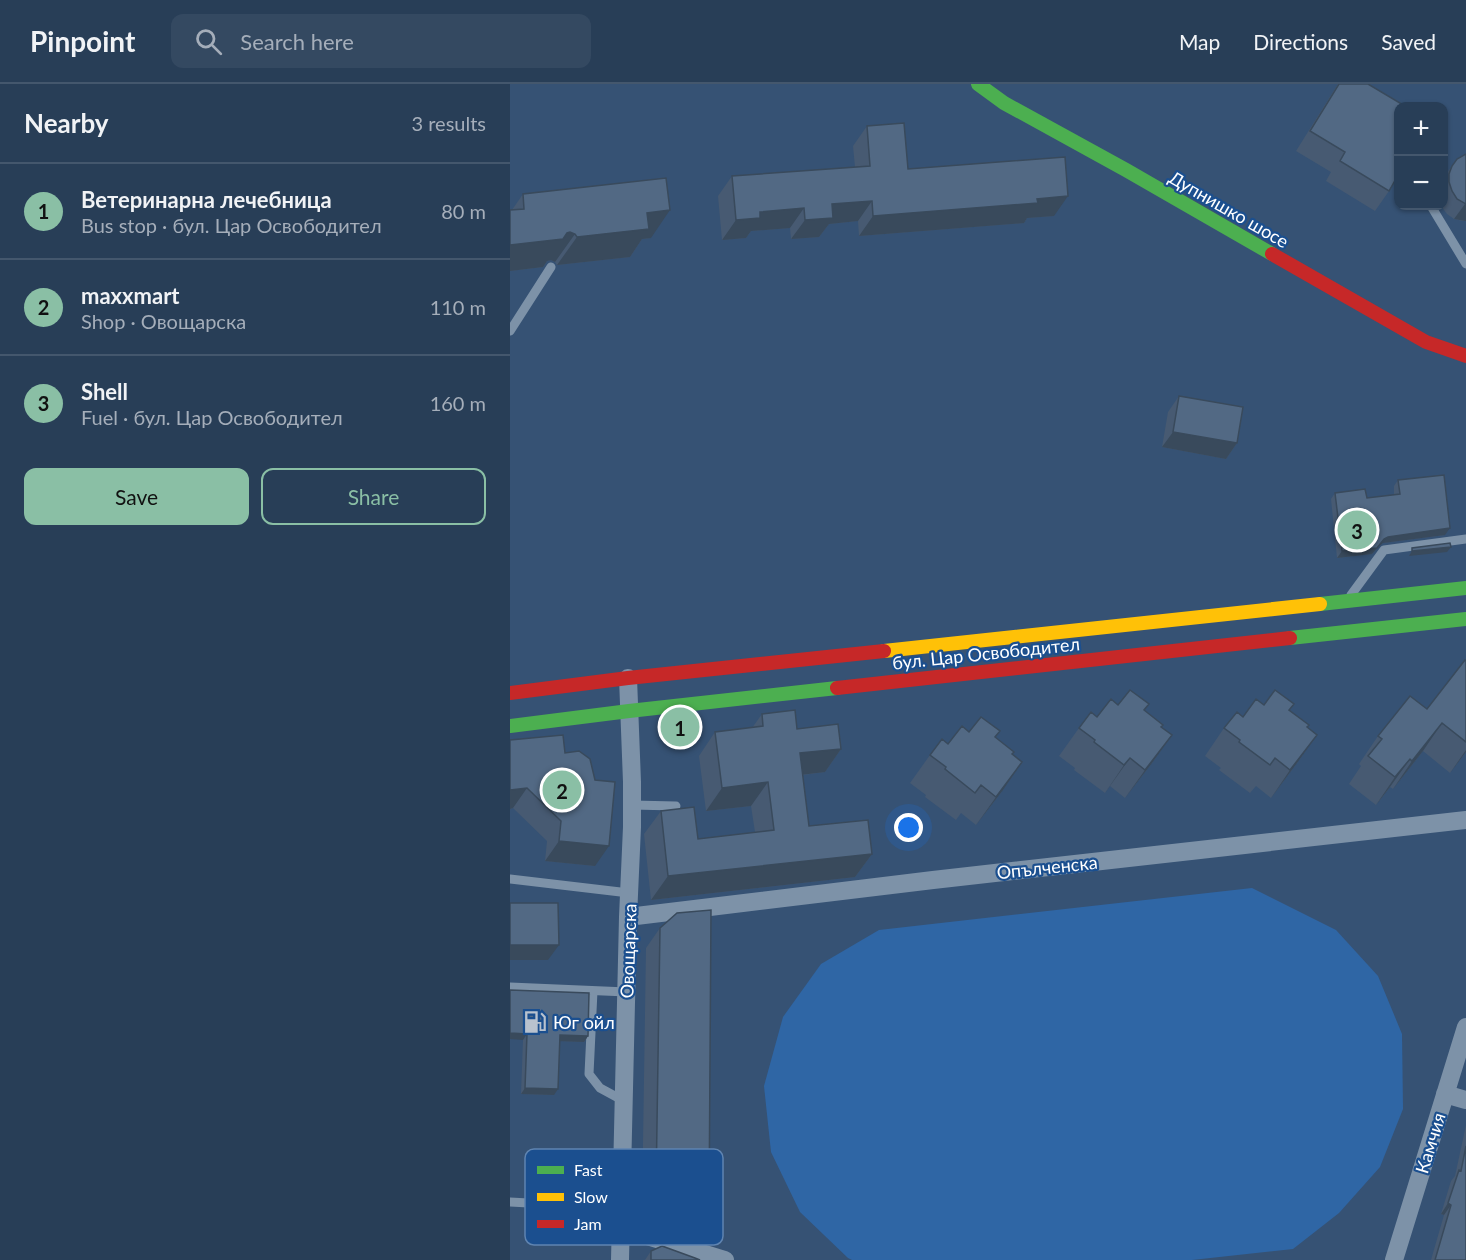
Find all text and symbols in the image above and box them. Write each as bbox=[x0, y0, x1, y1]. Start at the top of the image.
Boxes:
search box bbox=[171, 14, 591, 68]
text: Pinpoint bbox=[30, 24, 135, 58]
icon: search bbox=[192, 25, 225, 58]
text: Search here bbox=[240, 28, 354, 55]
text: Map bbox=[1179, 29, 1220, 54]
text: Directions bbox=[1253, 29, 1348, 54]
text: Saved bbox=[1381, 29, 1436, 54]
map controls bbox=[1394, 102, 1448, 210]
button: + bbox=[1394, 102, 1448, 156]
text: Nearby bbox=[24, 107, 109, 139]
text: 3 results bbox=[411, 111, 486, 135]
button: − bbox=[1394, 156, 1448, 210]
street label: Дупнишко шосе bbox=[1165, 166, 1293, 252]
text: Ветеринарна лечебница bbox=[81, 186, 332, 213]
text: 1 bbox=[38, 199, 49, 223]
text: 80 m bbox=[441, 199, 486, 223]
text: Bus stop · бул. Цар Освободител bbox=[81, 213, 382, 237]
text: maxxmart bbox=[81, 282, 180, 309]
text: 2 bbox=[38, 295, 49, 319]
text: 110 m bbox=[430, 295, 486, 319]
text: Shop · Овощарска bbox=[81, 309, 246, 333]
text: Shell bbox=[81, 378, 128, 405]
text: 3 bbox=[38, 391, 49, 415]
text: 160 m bbox=[430, 391, 486, 415]
text: Fuel · бул. Цар Освободител bbox=[81, 405, 343, 429]
button: Save bbox=[24, 468, 249, 525]
button: Share bbox=[261, 468, 486, 525]
pin: 3 bbox=[1338, 508, 1376, 552]
street label: бул. Цар Освободител bbox=[891, 632, 1081, 674]
pin: 1 bbox=[660, 704, 700, 750]
pin: 2 bbox=[542, 768, 582, 812]
your location bbox=[894, 813, 923, 842]
street label: Опълченска bbox=[996, 851, 1098, 883]
street label: Овощарска bbox=[615, 903, 641, 999]
fuel station icon: Юг ойл bbox=[522, 1009, 548, 1035]
place label: Юг ойл bbox=[553, 1011, 615, 1033]
street label: Камчия bbox=[1410, 1110, 1450, 1176]
legend bbox=[525, 1149, 723, 1245]
text: Fast bbox=[574, 1160, 603, 1179]
text: Slow bbox=[574, 1187, 608, 1206]
text: Jam bbox=[574, 1214, 602, 1233]

